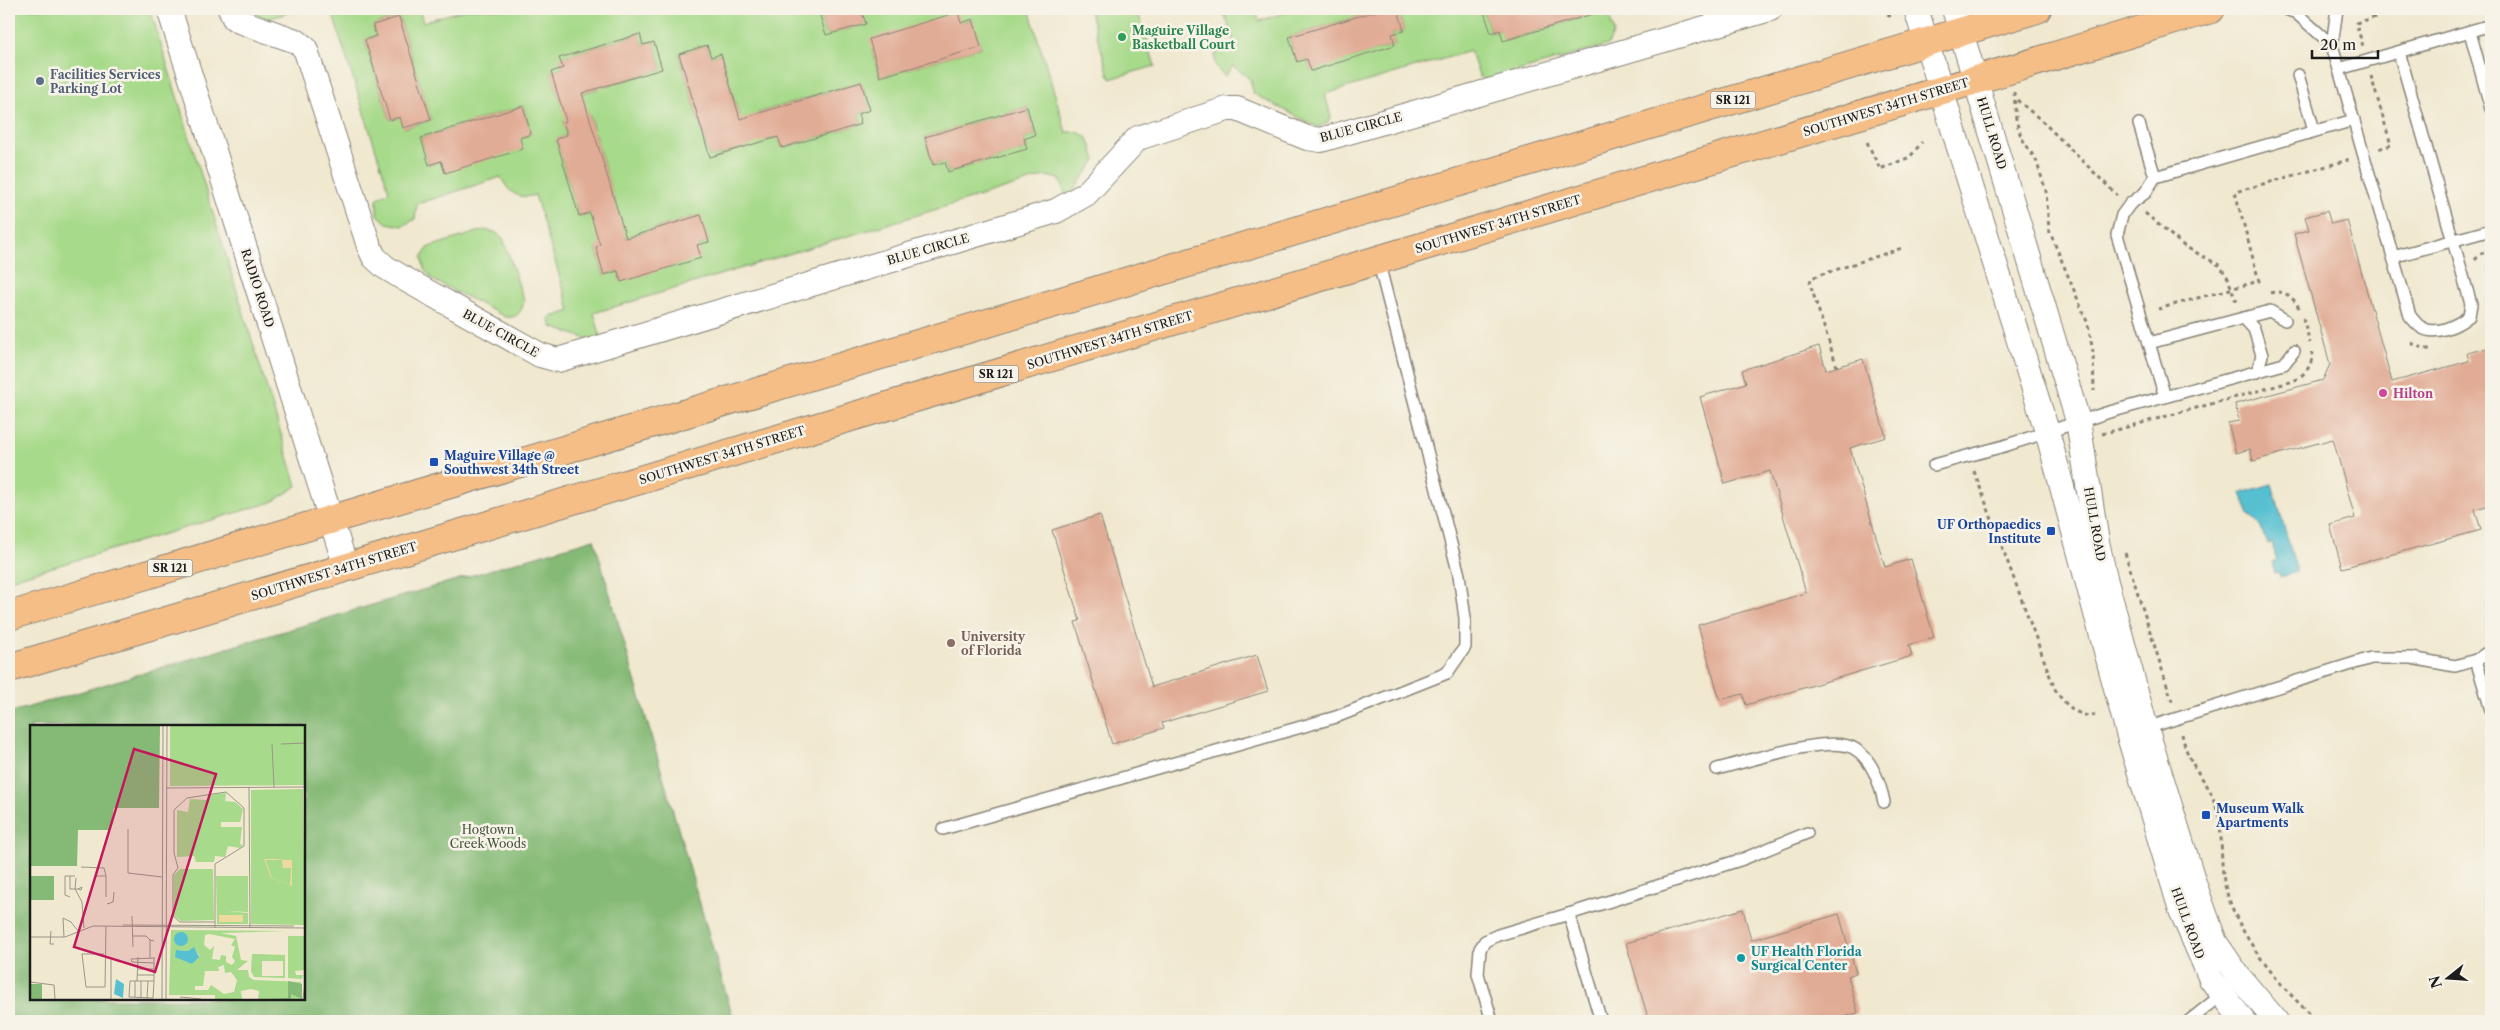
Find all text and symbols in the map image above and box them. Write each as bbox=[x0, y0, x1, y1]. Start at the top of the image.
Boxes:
place label: Maguire Village Basketball Court bbox=[1132, 23, 1235, 52]
scale bar bbox=[2312, 28, 2379, 60]
marker: Maguire Village Basketball Court bbox=[1116, 31, 1128, 43]
text: 20 m bbox=[2320, 35, 2356, 54]
place label: Facilities Services Parking Lot bbox=[50, 67, 161, 96]
marker: Facilities Services Parking Lot bbox=[34, 75, 46, 87]
street label: SOUTHWEST 34TH STREET bbox=[1801, 75, 1971, 139]
road number: SR 121 bbox=[1710, 92, 1756, 108]
street label: HULL ROAD bbox=[1974, 95, 2010, 171]
street label: BLUE CIRCLE bbox=[1318, 109, 1404, 145]
street label: SOUTHWEST 34TH STREET bbox=[1413, 192, 1583, 256]
street label: BLUE CIRCLE bbox=[885, 230, 971, 268]
street label: RADIO ROAD bbox=[238, 247, 278, 329]
street label: BLUE CIRCLE bbox=[460, 306, 542, 360]
street label: SOUTHWEST 34TH STREET bbox=[1025, 308, 1195, 372]
road number: SR 121 bbox=[974, 366, 1018, 382]
place label: Hilton bbox=[2393, 386, 2434, 401]
marker: Hilton bbox=[2377, 387, 2389, 399]
street label: SOUTHWEST 34TH STREET bbox=[637, 423, 807, 487]
place label: Maguire Village @ Southwest 34th Street bbox=[444, 448, 579, 477]
marker: Maguire Village @ Southwest 34th Street bbox=[428, 456, 440, 468]
street label: HULL ROAD bbox=[2081, 486, 2109, 563]
place label: UF Orthopaedics Institute bbox=[1937, 517, 2041, 546]
marker: UF Orthopaedics Institute bbox=[2045, 525, 2057, 537]
street label: SOUTHWEST 34TH STREET bbox=[249, 539, 419, 603]
road number: SR 121 bbox=[148, 560, 192, 576]
place label: University of Florida bbox=[961, 629, 1026, 658]
marker: University of Florida bbox=[945, 637, 957, 649]
inset map bbox=[30, 725, 305, 1000]
place label: Museum Walk Apartments bbox=[2215, 801, 2305, 830]
marker: Museum Walk Apartments bbox=[2200, 809, 2212, 821]
park label: Hogtown Creek Woods bbox=[450, 822, 526, 851]
street label: HULL ROAD bbox=[2168, 885, 2208, 961]
place label: UF Health Florida Surgical Center bbox=[1751, 944, 1863, 973]
marker: UF Health Florida Surgical Center bbox=[1735, 952, 1747, 964]
north arrow bbox=[2422, 952, 2472, 1002]
text: N bbox=[2425, 973, 2446, 990]

